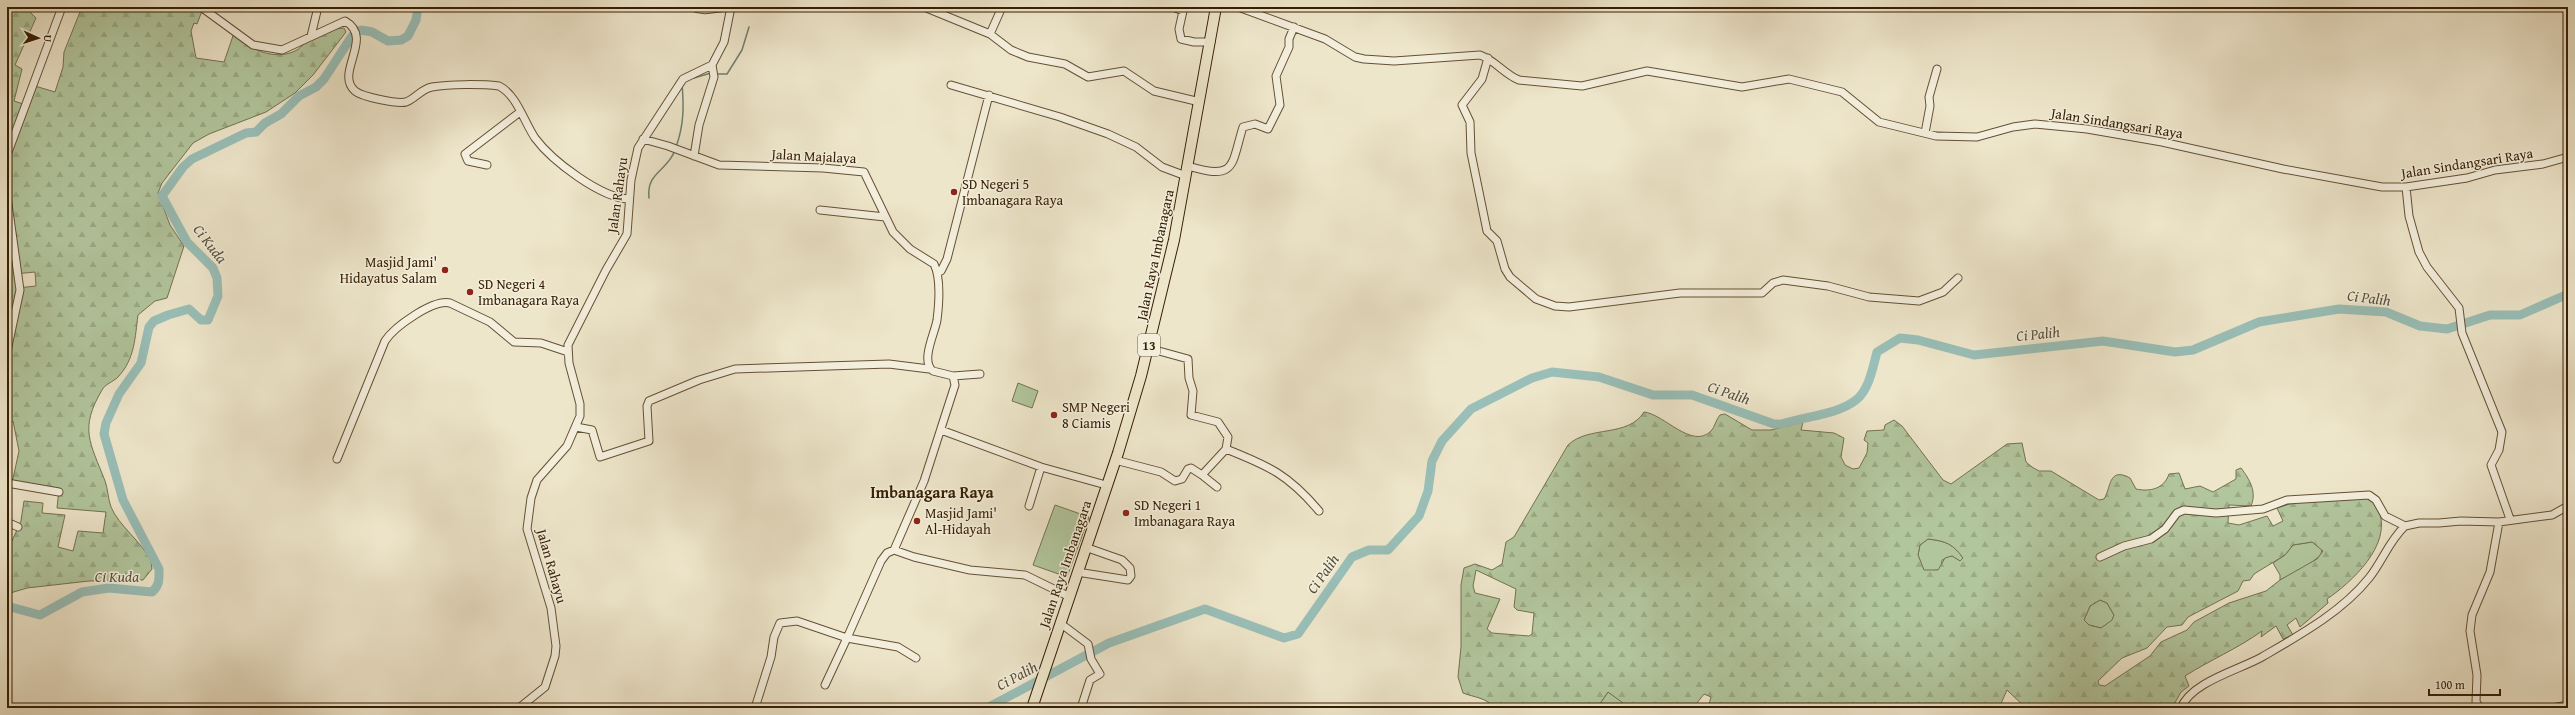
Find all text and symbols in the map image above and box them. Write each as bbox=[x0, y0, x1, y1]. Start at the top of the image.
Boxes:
north arrow bbox=[18, 18, 58, 58]
text: U bbox=[40, 34, 56, 43]
street label: Jalan Sindangsari Raya bbox=[2048, 102, 2185, 143]
street label: Jalan Sindangsari Raya bbox=[2398, 143, 2535, 184]
street label: Jalan Majalaya bbox=[769, 144, 857, 168]
street label: Jalan Rahayu bbox=[602, 155, 632, 236]
place label: SD Negeri 5 Imbanagara Raya bbox=[962, 174, 1063, 210]
marker: SD Negeri 5 Imbanagara Raya bbox=[949, 187, 959, 197]
street label: Jalan Raya Imbanagara bbox=[1131, 187, 1179, 324]
water label: Ci Kuda bbox=[188, 220, 232, 268]
place label: Masjid Jami' Hidayatus Salam bbox=[340, 252, 438, 288]
marker: Masjid Jami' Hidayatus Salam bbox=[440, 265, 450, 275]
place label: SD Negeri 4 Imbanagara Raya bbox=[478, 274, 579, 310]
water label: Ci Palih bbox=[2346, 284, 2392, 311]
marker: SD Negeri 4 Imbanagara Raya bbox=[465, 287, 475, 297]
water label: Ci Palih bbox=[2015, 321, 2061, 346]
road number: 13 bbox=[1138, 334, 1160, 356]
water label: Ci Palih bbox=[1705, 376, 1754, 410]
place label: SMP Negeri 8 Ciamis bbox=[1062, 397, 1130, 433]
marker: SMP Negeri 8 Ciamis bbox=[1049, 410, 1059, 420]
district label: Imbanagara Raya bbox=[870, 480, 995, 504]
place label: SD Negeri 1 Imbanagara Raya bbox=[1134, 495, 1235, 531]
street label: Jalan Raya Imbanagara bbox=[1033, 497, 1096, 632]
place label: Masjid Jami' Al-Hidayah bbox=[925, 503, 997, 539]
marker: SD Negeri 1 Imbanagara Raya bbox=[1121, 508, 1131, 518]
marker: Masjid Jami' Al-Hidayah bbox=[912, 516, 922, 526]
street label: Jalan Rahayu bbox=[531, 525, 572, 606]
water label: Ci Palih bbox=[1301, 549, 1344, 598]
water label: Ci Kuda bbox=[95, 566, 139, 587]
water label: Ci Palih bbox=[993, 656, 1041, 695]
scale bar bbox=[2429, 671, 2500, 697]
text: 100 m bbox=[2435, 676, 2465, 693]

